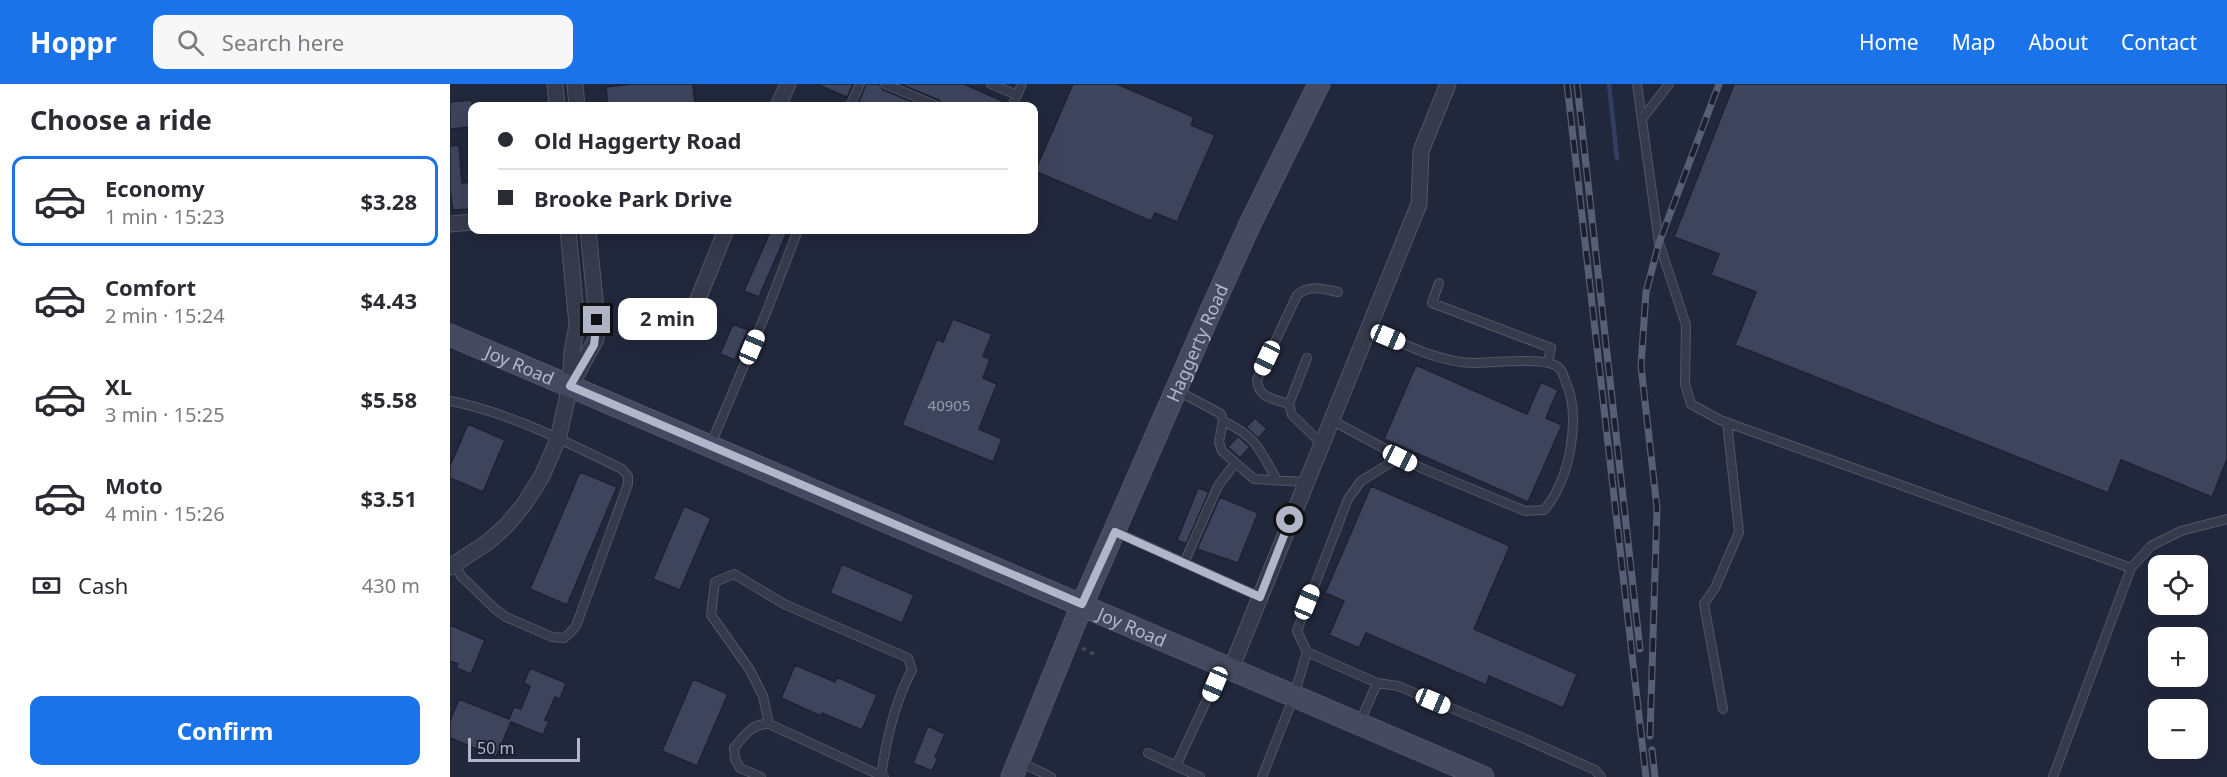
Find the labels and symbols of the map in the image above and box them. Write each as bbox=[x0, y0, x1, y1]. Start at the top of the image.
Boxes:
street label: Haggerty Road bbox=[1160, 280, 1233, 406]
callout: 2 min bbox=[618, 299, 717, 341]
route end bbox=[583, 306, 610, 333]
car bbox=[1368, 322, 1408, 352]
car bbox=[737, 327, 767, 367]
car bbox=[1251, 338, 1283, 378]
street label: Joy Road bbox=[480, 339, 558, 390]
house number: 40905 bbox=[928, 395, 970, 415]
car bbox=[1380, 442, 1420, 474]
route start bbox=[1276, 506, 1303, 533]
car bbox=[1292, 582, 1322, 622]
street label: Joy Road bbox=[1092, 601, 1170, 652]
car bbox=[1200, 664, 1230, 704]
car bbox=[1413, 686, 1453, 716]
scale bar bbox=[468, 735, 580, 762]

